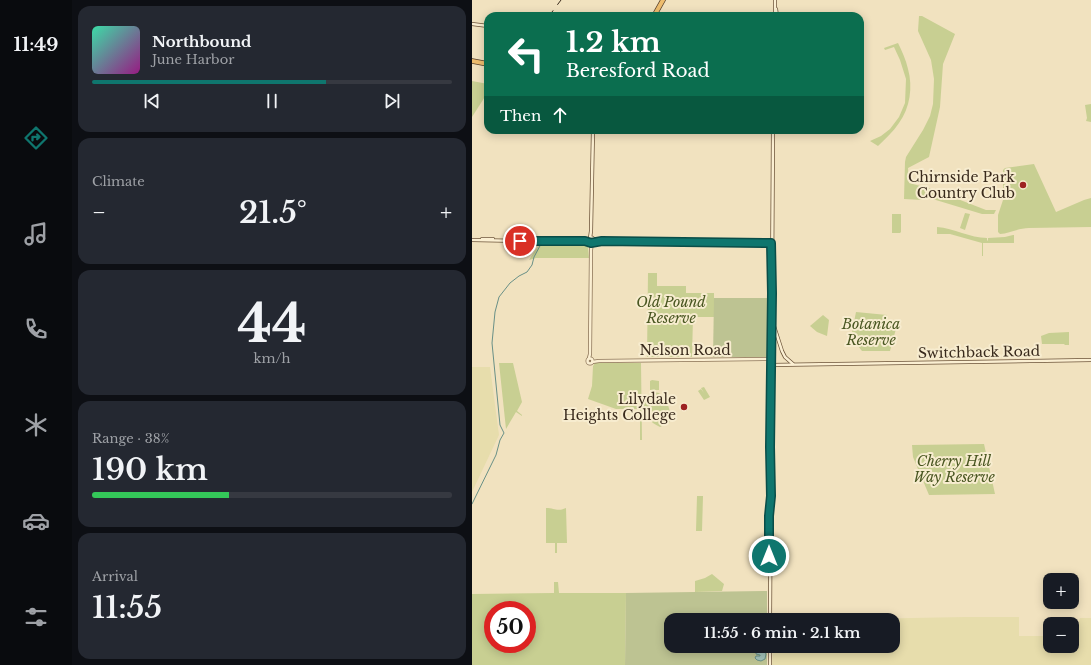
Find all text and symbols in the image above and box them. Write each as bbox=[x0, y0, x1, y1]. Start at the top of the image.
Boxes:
text: 1.2 km bbox=[566, 25, 661, 60]
icon: left bbox=[500, 28, 552, 80]
text: Northbound bbox=[152, 32, 251, 51]
text: 11:49 bbox=[14, 34, 58, 56]
text: June Harbor bbox=[152, 51, 234, 68]
text: Beresford Road bbox=[566, 60, 710, 82]
icon: previous bbox=[141, 90, 163, 112]
icon: pause bbox=[261, 90, 283, 112]
icon: next bbox=[381, 90, 403, 112]
icon: ahead bbox=[549, 104, 571, 126]
text: Then bbox=[500, 106, 541, 125]
icon: directions bbox=[22, 124, 50, 152]
place label: Chirnside Park Country Club bbox=[908, 168, 1015, 202]
text: Climate bbox=[92, 173, 145, 190]
marker: Chirnside Park Country Club bbox=[1018, 180, 1028, 190]
text: 21.5° bbox=[239, 194, 307, 231]
text: − bbox=[92, 199, 106, 226]
text: + bbox=[440, 199, 452, 226]
icon: music bbox=[22, 220, 50, 248]
pin bbox=[503, 224, 537, 258]
icon: arrive bbox=[509, 230, 531, 252]
text: 44 bbox=[237, 292, 307, 356]
park label: Old Pound Reserve bbox=[636, 293, 706, 327]
icon: phone bbox=[22, 315, 50, 343]
park label: Botanica Reserve bbox=[841, 315, 900, 349]
street label: Nelson Road bbox=[639, 341, 731, 359]
street label: Switchback Road bbox=[918, 342, 1041, 362]
text: km/h bbox=[254, 350, 290, 367]
place label: Lilydale Heights College bbox=[563, 390, 676, 424]
marker: Lilydale Heights College bbox=[679, 402, 689, 412]
icon: climate bbox=[22, 411, 50, 439]
text: Range · 38% bbox=[92, 430, 169, 447]
text: 190 km bbox=[92, 451, 208, 488]
park label: Cherry Hill Way Reserve bbox=[913, 452, 995, 486]
icon: car bbox=[22, 507, 50, 535]
position arrow bbox=[748, 535, 790, 577]
text: Arrival bbox=[92, 568, 138, 585]
map controls bbox=[1043, 573, 1079, 653]
button: + bbox=[1043, 573, 1079, 609]
text: 11:55 bbox=[92, 589, 162, 626]
speed limit sign: 50 bbox=[484, 601, 536, 653]
icon: filters bbox=[22, 603, 50, 631]
button: − bbox=[1043, 617, 1079, 653]
text: 11:55 · 6 min · 2.1 km bbox=[704, 623, 860, 642]

